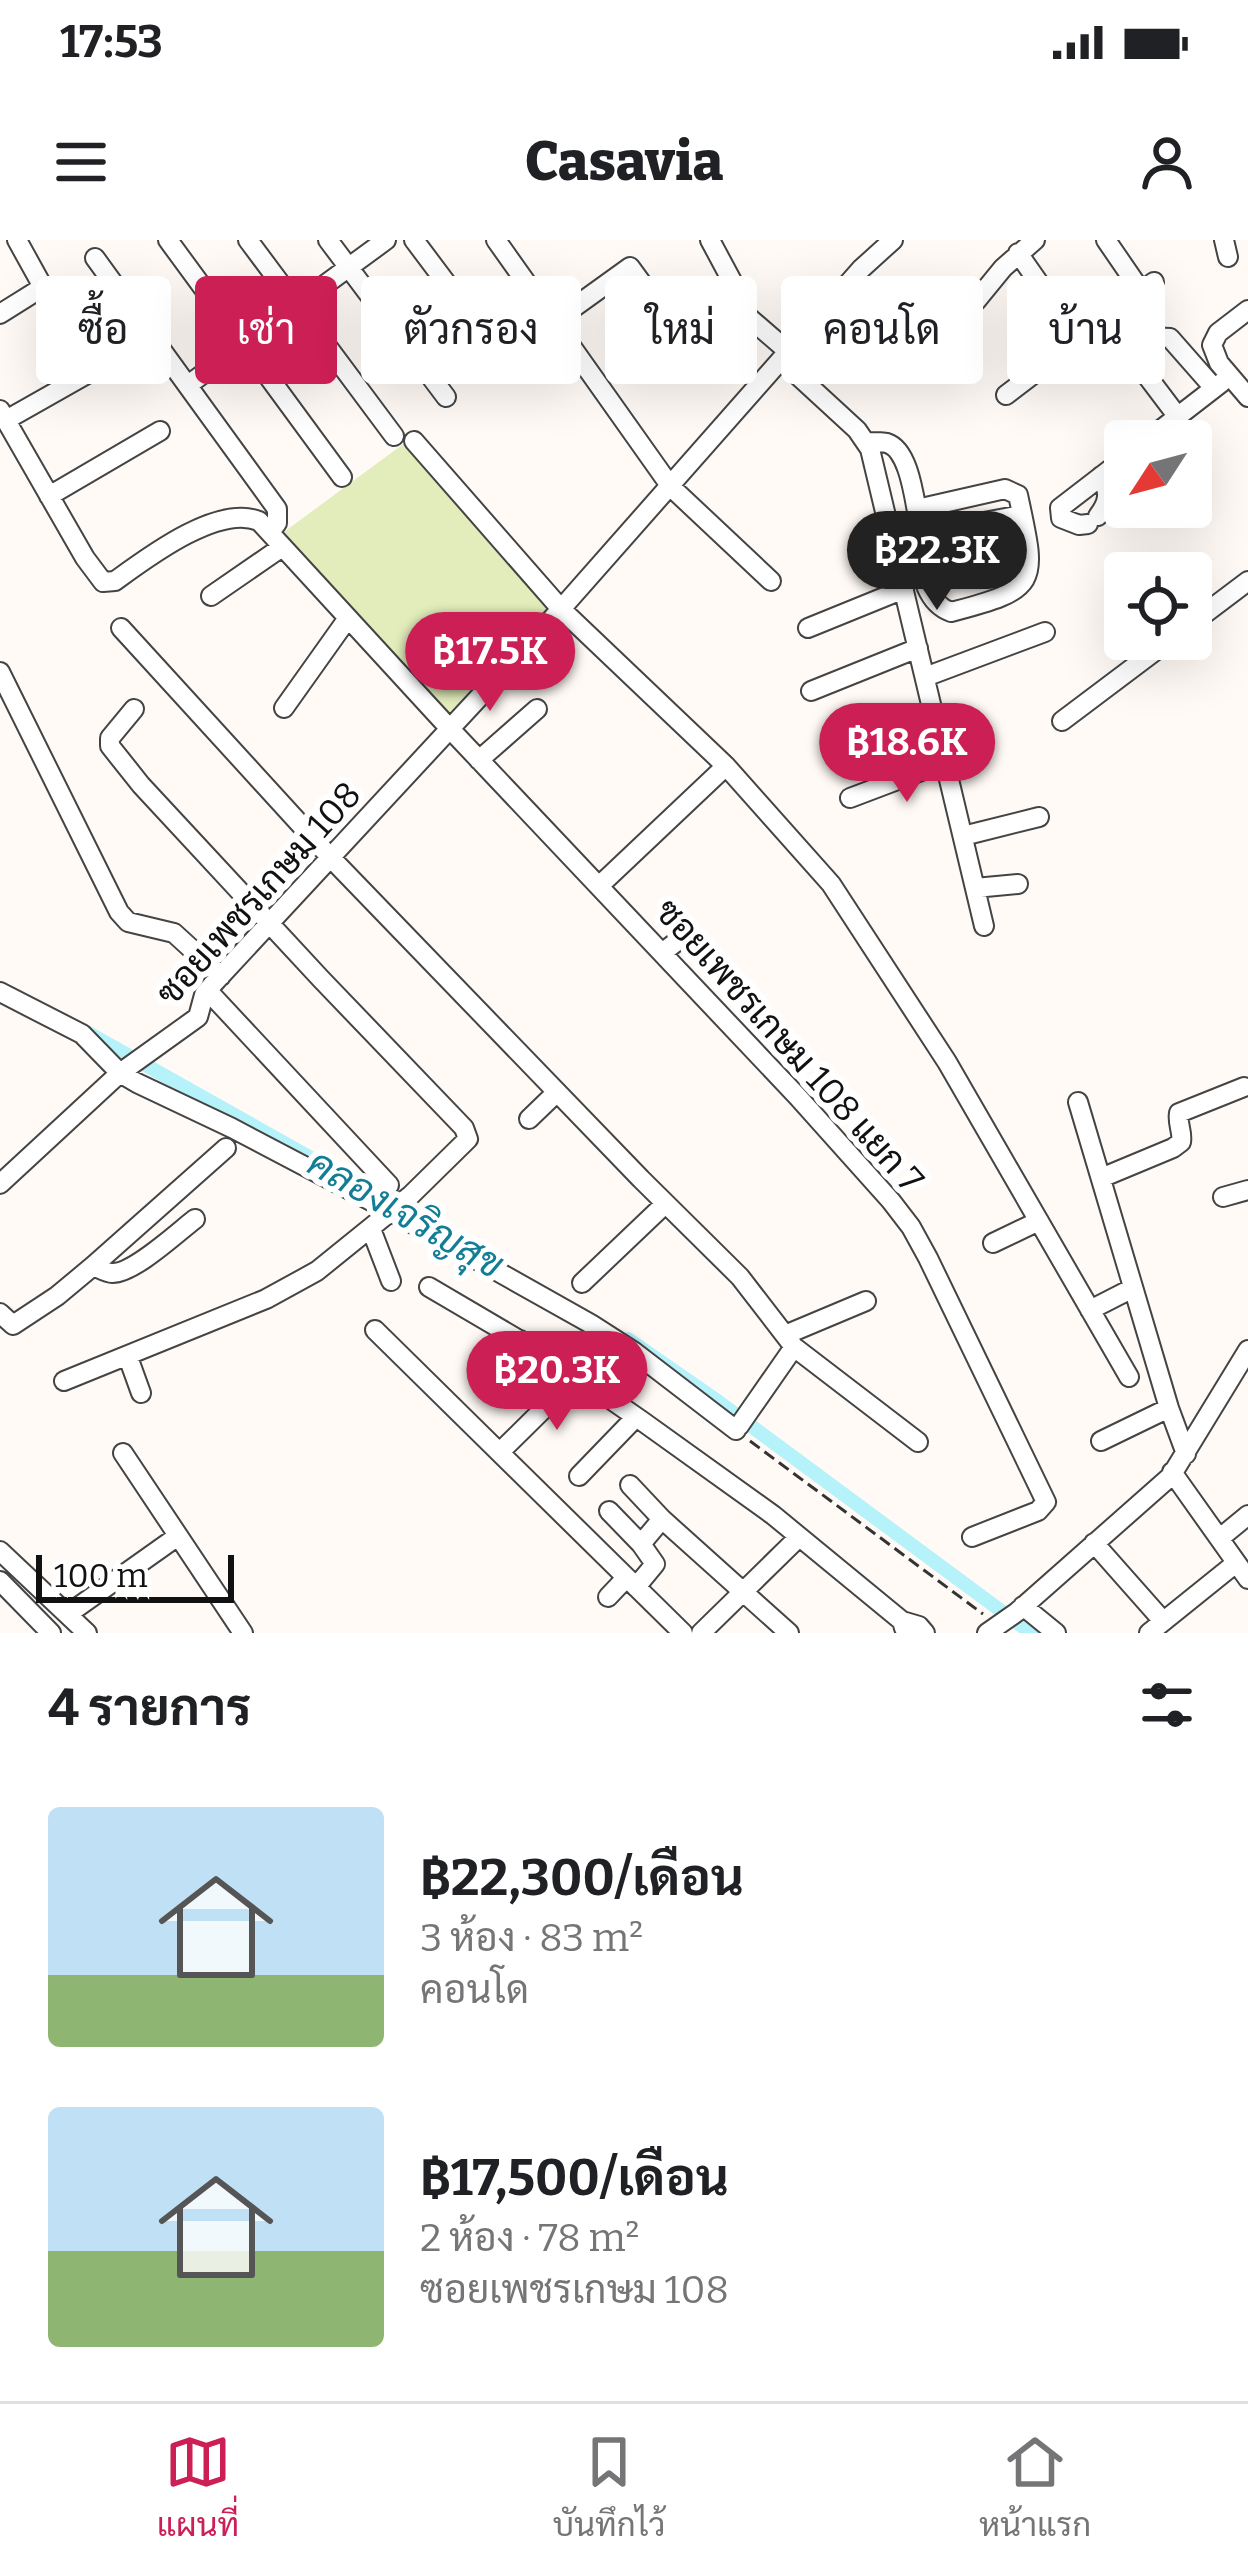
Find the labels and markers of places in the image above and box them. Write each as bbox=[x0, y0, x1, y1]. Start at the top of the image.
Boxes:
pin: ฿22.3K bbox=[839, 511, 1035, 613]
pin: ฿17.5K bbox=[392, 612, 588, 714]
pin: ฿18.6K bbox=[809, 703, 1005, 805]
pin: ฿20.3K bbox=[459, 1331, 655, 1433]

